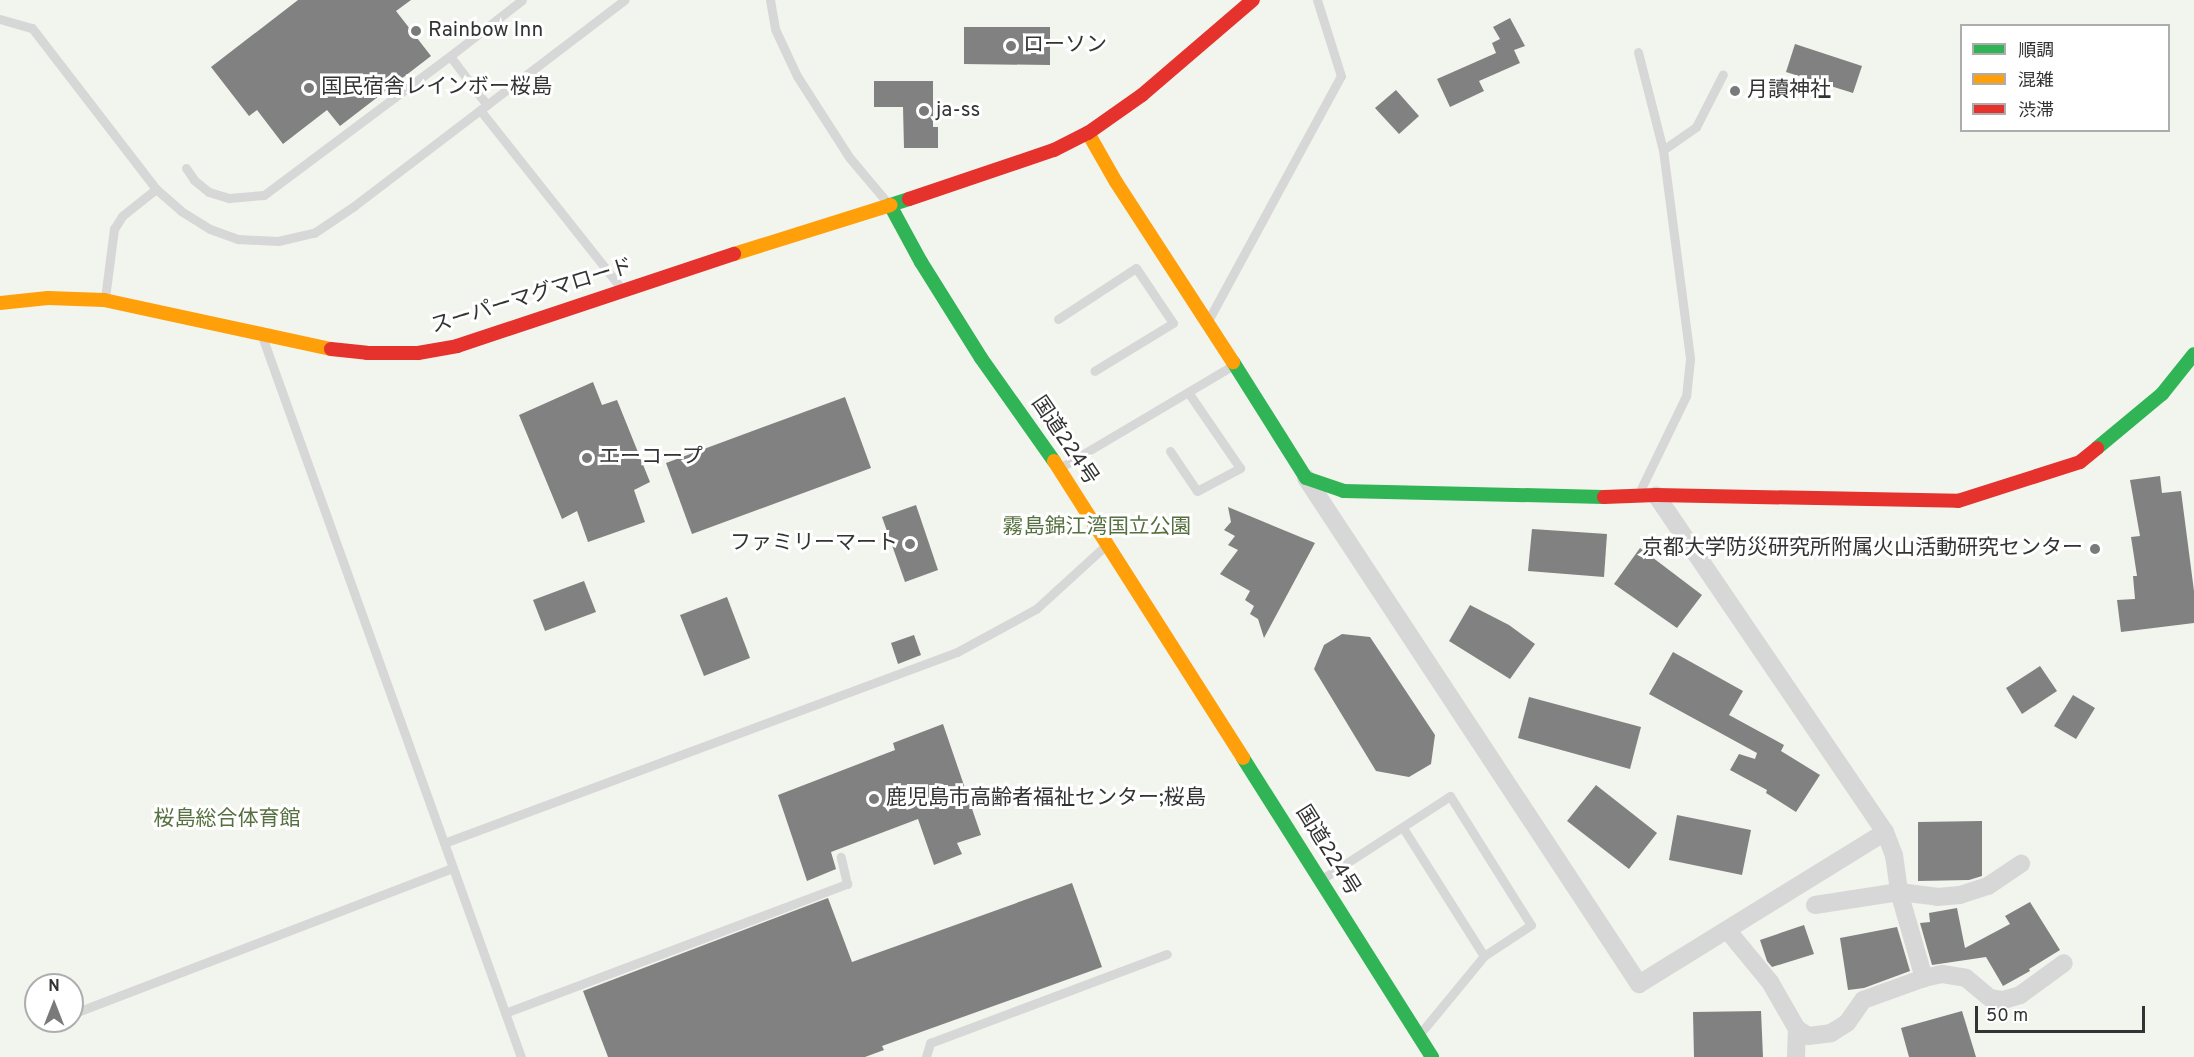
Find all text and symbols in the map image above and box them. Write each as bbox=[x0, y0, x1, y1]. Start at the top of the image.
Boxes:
place label: Rainbow Inn bbox=[428, 18, 543, 44]
marker: Rainbow Inn bbox=[409, 24, 423, 38]
legend bbox=[1960, 24, 2170, 132]
place label: ローソン bbox=[1023, 33, 1107, 59]
marker: ローソン bbox=[1004, 39, 1018, 53]
text: 順調 bbox=[2018, 40, 2054, 63]
text: 混雑 bbox=[2018, 70, 2054, 93]
place label: 国民宿舎レインボー桜島 bbox=[321, 75, 552, 101]
place label: 月讀神社 bbox=[1747, 78, 1831, 104]
marker: 国民宿舎レインボー桜島 bbox=[302, 81, 316, 95]
marker: 月讀神社 bbox=[1728, 84, 1742, 98]
place label: ja-ss bbox=[936, 98, 980, 124]
text: 渋滞 bbox=[2018, 100, 2054, 123]
marker: ja-ss bbox=[917, 104, 931, 118]
street label: スーパーマグマロード bbox=[428, 254, 636, 340]
street label: 国道224号 bbox=[1025, 392, 1103, 490]
place label: エーコープ bbox=[599, 445, 704, 471]
marker: エーコープ bbox=[580, 451, 594, 465]
park label: 霧島錦江湾国立公園 bbox=[1003, 515, 1191, 541]
place label: ファミリーマート bbox=[730, 531, 898, 557]
place label: 京都大学防災研究所附属火山活動研究センター bbox=[1642, 536, 2083, 562]
marker: ファミリーマート bbox=[903, 537, 917, 551]
marker: 京都大学防災研究所附属火山活動研究センター bbox=[2088, 542, 2102, 556]
place label: 鹿児島市高齢者福祉センター;桜島 bbox=[886, 786, 1206, 812]
marker: 鹿児島市高齢者福祉センター;桜島 bbox=[867, 792, 881, 806]
street label: 国道224号 bbox=[1289, 801, 1365, 901]
park label: 桜島総合体育館 bbox=[154, 807, 300, 833]
north arrow bbox=[24, 973, 84, 1033]
text: N bbox=[48, 977, 60, 997]
scale bar bbox=[1978, 994, 2148, 1032]
text: 50 m bbox=[1986, 1005, 2028, 1028]

